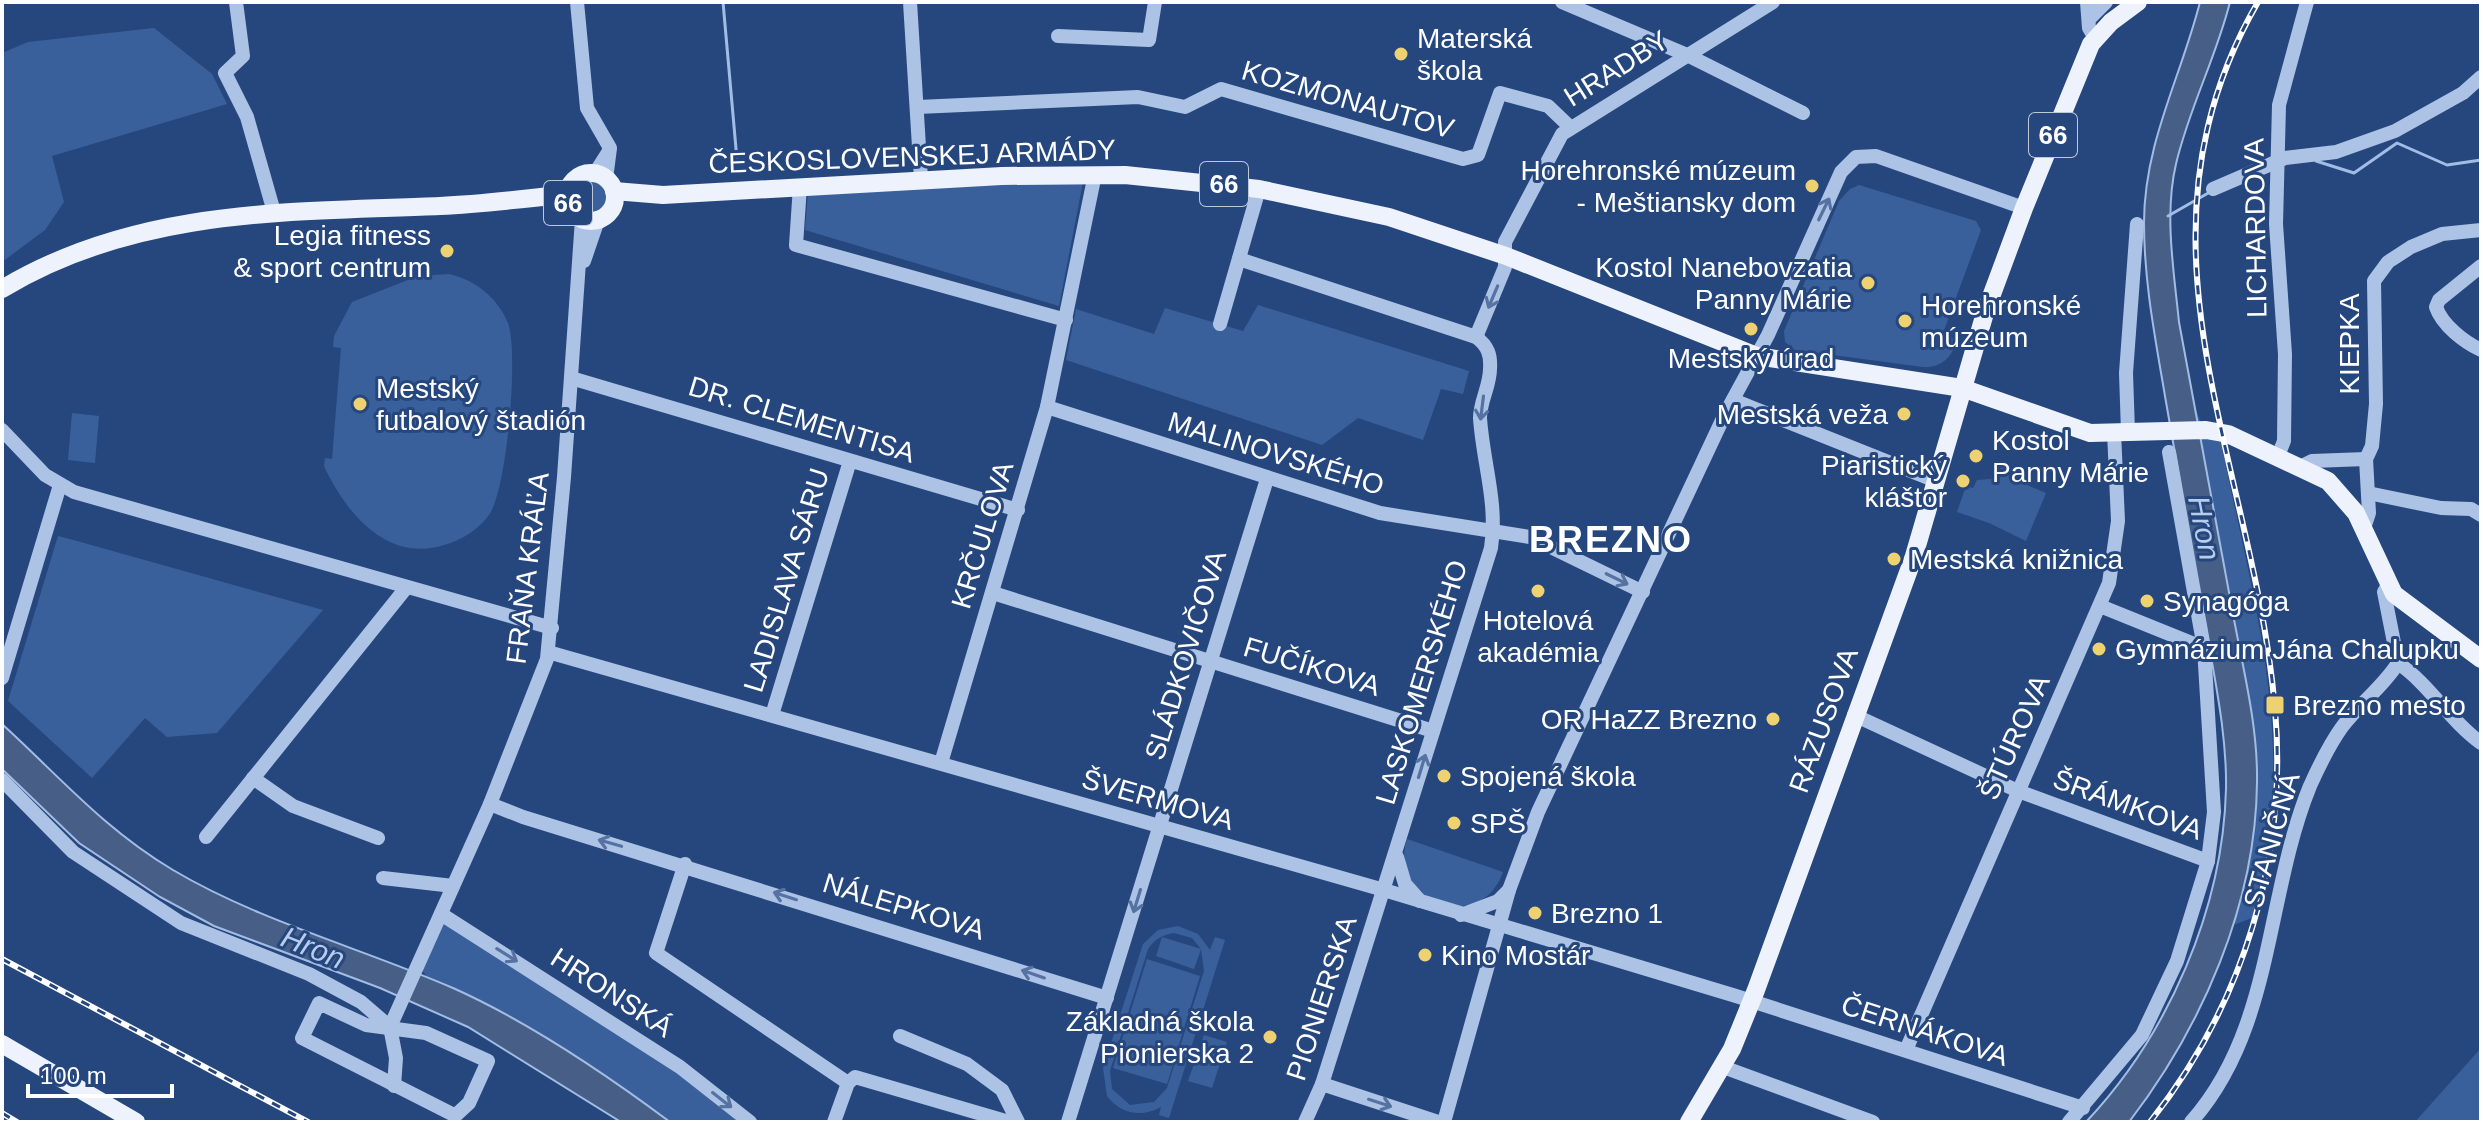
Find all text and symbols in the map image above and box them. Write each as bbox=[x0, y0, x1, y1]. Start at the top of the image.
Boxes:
place label: Materská škola bbox=[1417, 23, 1533, 86]
street label: HRADBY bbox=[1559, 24, 1674, 112]
marker: Materská škola bbox=[1392, 45, 1410, 63]
street label: KOZMONAUTOV bbox=[1238, 54, 1458, 145]
road number: 66 bbox=[2029, 113, 2077, 157]
street label: ČESKOSLOVENSKEJ ARMÁDY bbox=[708, 134, 1117, 179]
street label: LICHARDOVA bbox=[2238, 137, 2273, 318]
place label: Horehronské múzeum - Meštiansky dom bbox=[1521, 155, 1796, 218]
road number: 66 bbox=[1200, 162, 1248, 206]
marker: Horehronské múzeum - Meštiansky dom bbox=[1803, 177, 1821, 195]
road number: 66 bbox=[544, 181, 592, 225]
one-way arrow bbox=[1817, 197, 1832, 221]
place label: Legia fitness & sport centrum bbox=[233, 220, 431, 283]
marker: Legia fitness & sport centrum bbox=[438, 242, 456, 260]
place label: Kostol Nanebovzatia Panny Márie bbox=[1595, 252, 1852, 315]
marker: Kostol Nanebovzatia Panny Márie bbox=[1859, 274, 1877, 292]
one-way arrow bbox=[1484, 284, 1499, 309]
place label: Horehronské múzeum bbox=[1921, 290, 2081, 353]
street label: KIEPKA bbox=[2334, 293, 2365, 395]
marker: Horehronské múzeum bbox=[1896, 312, 1914, 330]
marker: Mestský úrad bbox=[1742, 320, 1760, 338]
place label: Mestský úrad bbox=[1668, 343, 1834, 374]
street label: DR. CLEMENTISA bbox=[685, 370, 919, 469]
place label: Mestský futbalový štadión bbox=[376, 373, 586, 436]
marker: Mestský futbalový štadión bbox=[351, 395, 369, 413]
one-way arrow bbox=[1475, 395, 1490, 421]
place label: Mestská veža bbox=[1717, 399, 1888, 430]
marker: Mestská veža bbox=[1895, 405, 1913, 423]
street label: MALINOVSKÉHO bbox=[1164, 406, 1388, 501]
place label: Kostol Panny Márie bbox=[1992, 425, 2149, 488]
marker: Kostol Panny Márie bbox=[1967, 447, 1985, 465]
place label: Piaristický kláštor bbox=[1821, 450, 1947, 513]
street label: KRČULOVA bbox=[945, 458, 1020, 612]
street label: LADISLAVA SÁRU bbox=[738, 464, 835, 696]
street label: FRAŇA KRÁĽA bbox=[500, 470, 555, 666]
marker: Piaristický kláštor bbox=[1954, 472, 1972, 490]
water label: Hron bbox=[2182, 493, 2227, 563]
district label: BREZNO bbox=[1529, 519, 1693, 560]
place label: Mestská knižnica bbox=[1910, 544, 2124, 575]
street label: SLÁDKOVIČOVA bbox=[1139, 546, 1232, 764]
marker: Mestská knižnica bbox=[1885, 550, 1903, 568]
street label: LASKOMERSKÉHO bbox=[1370, 556, 1473, 808]
one-way arrow bbox=[1605, 572, 1629, 587]
marker: Hotelová akadémia bbox=[1529, 582, 1547, 600]
place label: Synagóga bbox=[2163, 586, 2290, 617]
marker: Synagóga bbox=[2138, 592, 2156, 610]
place label: Hotelová akadémia bbox=[1477, 605, 1599, 668]
street label: FUČÍKOVA bbox=[1240, 631, 1384, 702]
place label: Gymnázium Jána Chalupku bbox=[2115, 634, 2459, 665]
marker: Gymnázium Jána Chalupku bbox=[2090, 640, 2108, 658]
street label: RÁZUSOVA bbox=[1783, 643, 1864, 797]
street label: ŠTÚROVA bbox=[1973, 670, 2056, 804]
place label: Brezno mesto bbox=[2293, 690, 2466, 721]
marker: Brezno mesto bbox=[2264, 694, 2286, 716]
place label: OR HaZZ Brezno bbox=[1541, 704, 1757, 735]
marker: OR HaZZ Brezno bbox=[1764, 710, 1782, 728]
one-way arrow bbox=[1416, 754, 1430, 779]
place label: Spojená škola bbox=[1460, 761, 1636, 792]
street label: ŠVERMOVA bbox=[1078, 763, 1238, 836]
street label: ŠRÁMKOVA bbox=[2049, 763, 2207, 846]
marker: Spojená škola bbox=[1435, 767, 1453, 785]
street label: STANIČNÁ bbox=[2237, 769, 2306, 911]
place label: SPŠ bbox=[1470, 808, 1526, 839]
marker: SPŠ bbox=[1445, 814, 1463, 832]
one-way arrow bbox=[597, 834, 623, 849]
street label: NÁLEPKOVA bbox=[819, 867, 989, 946]
one-way arrow bbox=[772, 888, 798, 903]
one-way arrow bbox=[1129, 888, 1144, 914]
place label: Brezno 1 bbox=[1551, 898, 1663, 929]
marker: Brezno 1 bbox=[1526, 904, 1544, 922]
street label: PIONIERSKA bbox=[1280, 912, 1363, 1084]
water label: Hron bbox=[277, 920, 350, 975]
place label: Kino Mostár bbox=[1441, 940, 1590, 971]
street label: HRONSKÁ bbox=[545, 942, 679, 1043]
marker: Kino Mostár bbox=[1416, 946, 1434, 964]
one-way arrow bbox=[495, 947, 518, 963]
one-way arrow bbox=[1020, 966, 1045, 981]
street label: ČERNÁKOVA bbox=[1837, 989, 2013, 1072]
place label: Základná škola Pionierska 2 bbox=[1066, 1006, 1254, 1069]
marker: Základná škola Pionierska 2 bbox=[1261, 1028, 1279, 1046]
scale bar bbox=[28, 1048, 172, 1098]
text: 100 m bbox=[40, 1062, 107, 1089]
one-way arrow bbox=[711, 1092, 732, 1109]
one-way arrow bbox=[1367, 1096, 1392, 1111]

